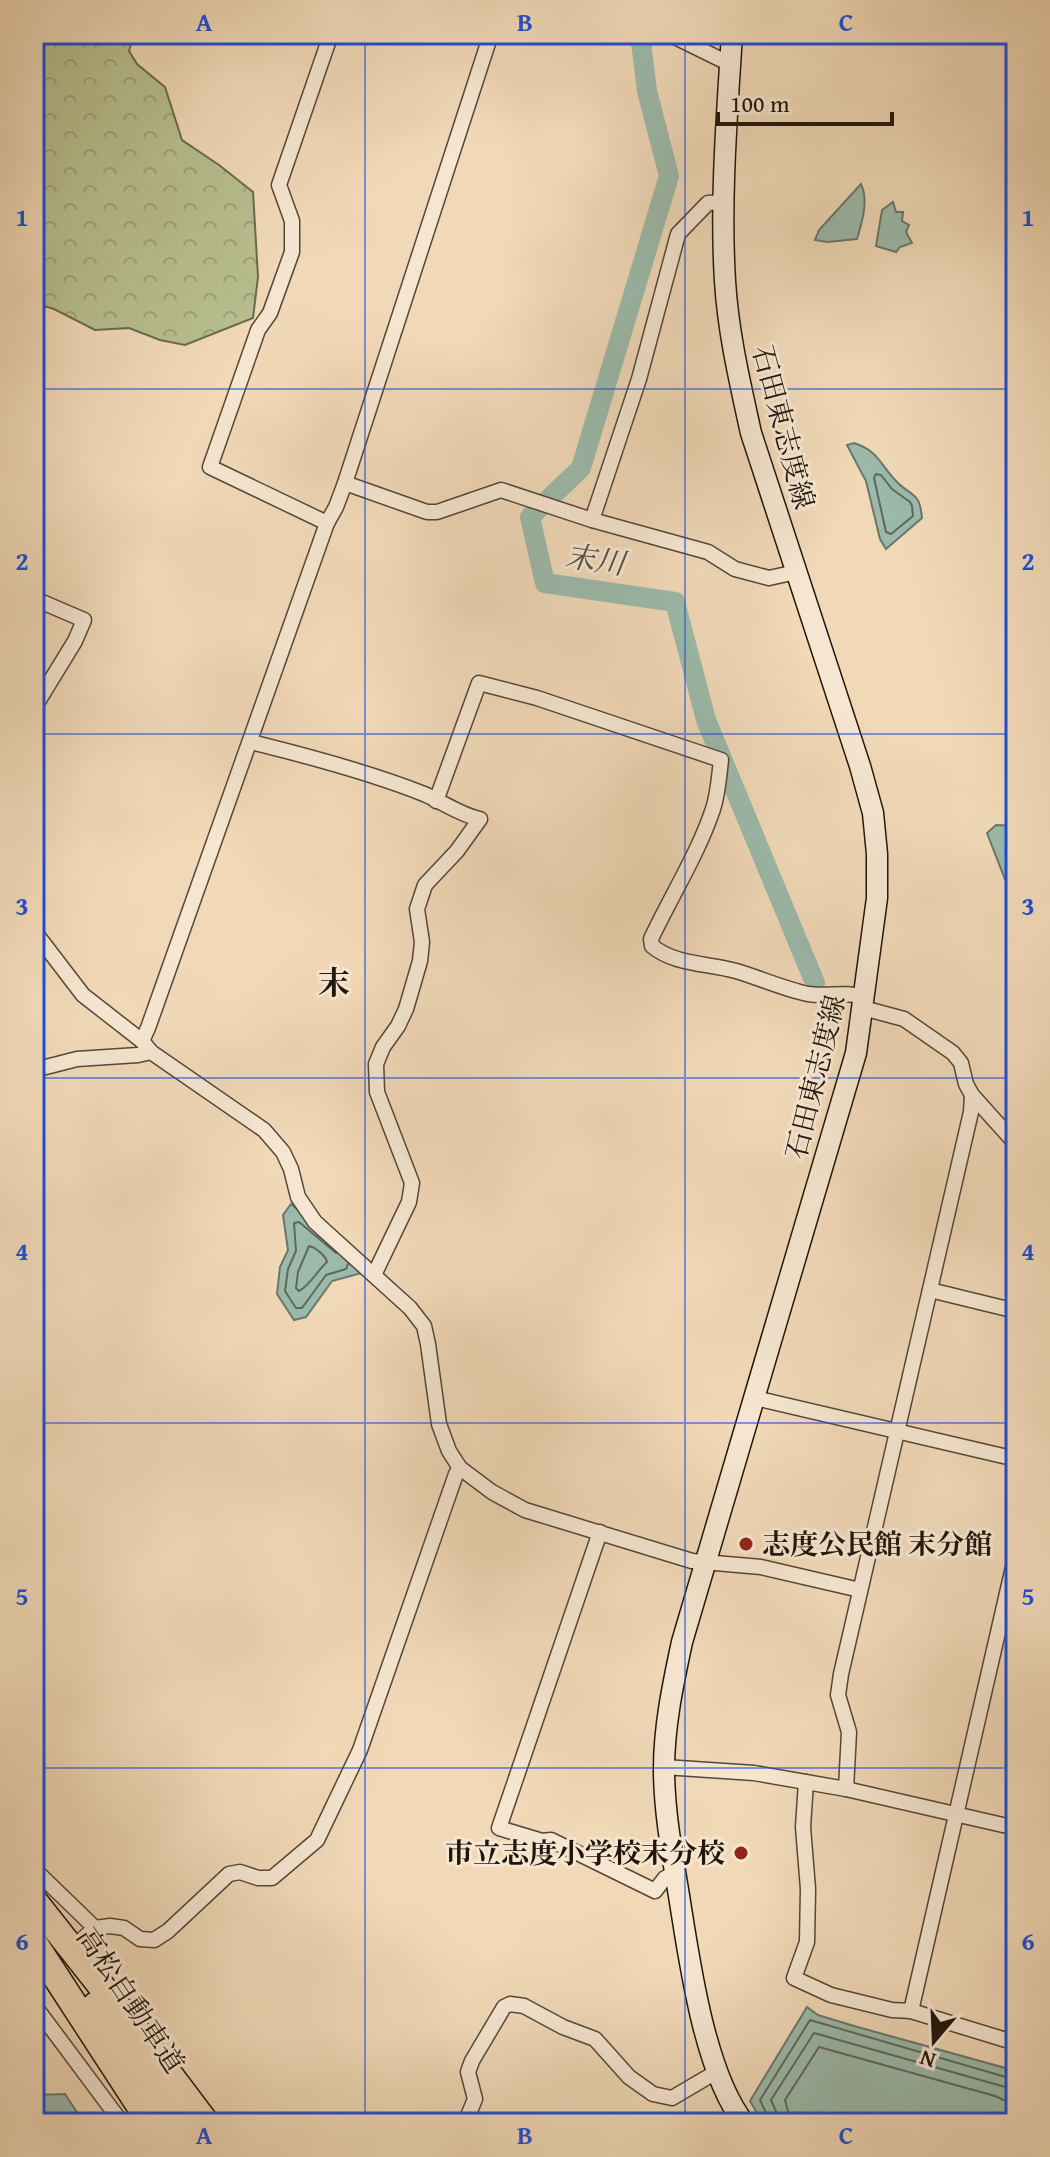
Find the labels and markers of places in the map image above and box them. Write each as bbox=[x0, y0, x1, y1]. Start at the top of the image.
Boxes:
place label: 志度公民館 末分館 bbox=[762, 1523, 992, 1564]
marker: 志度公民館 末分館 bbox=[737, 1535, 755, 1553]
place label: 市立志度小学校末分校 bbox=[445, 1832, 725, 1873]
marker: 市立志度小学校末分校 bbox=[732, 1844, 750, 1862]

